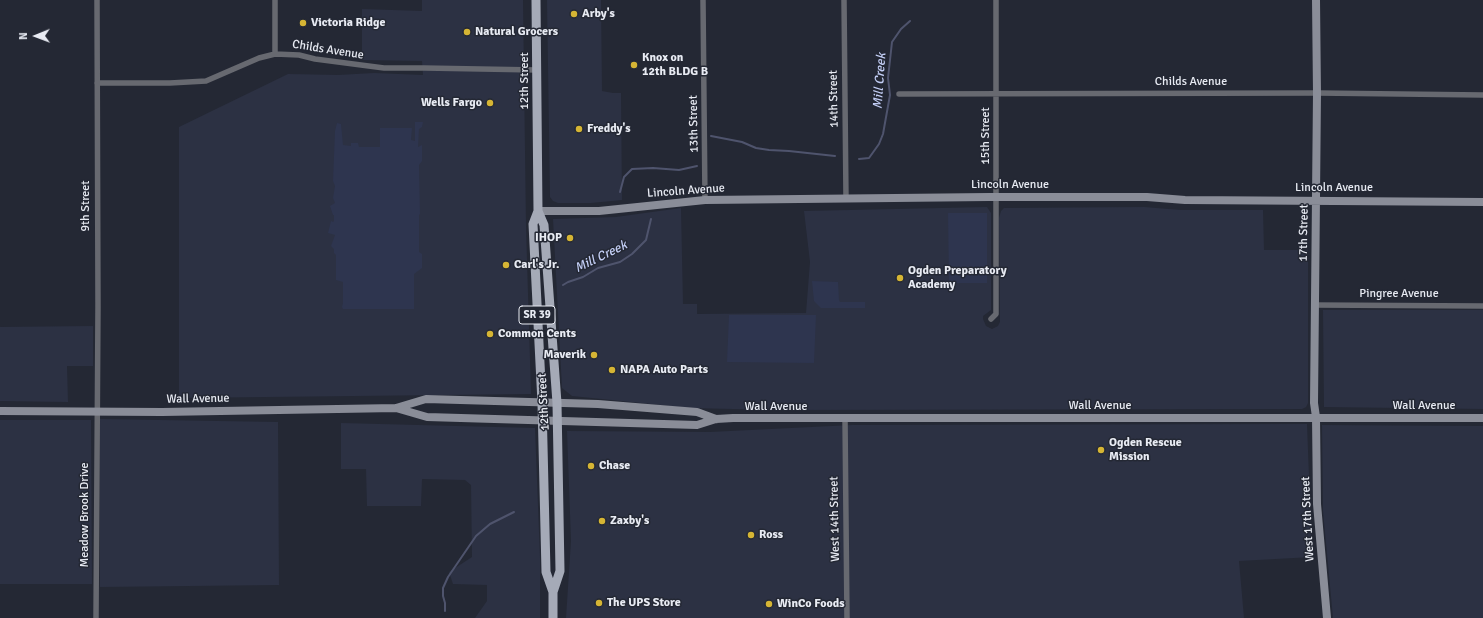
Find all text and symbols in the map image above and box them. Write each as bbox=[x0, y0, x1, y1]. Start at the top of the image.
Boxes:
place label: Arby's bbox=[582, 7, 615, 21]
marker: Arby's bbox=[569, 9, 579, 19]
north arrow bbox=[16, 16, 56, 56]
place label: Victoria Ridge bbox=[311, 16, 385, 30]
marker: Victoria Ridge bbox=[298, 18, 308, 28]
place label: Natural Grocers bbox=[475, 25, 558, 39]
marker: Natural Grocers bbox=[462, 27, 472, 37]
text: N bbox=[17, 32, 30, 40]
street label: Childs Avenue bbox=[291, 37, 365, 63]
place label: Knox on 12th BLDG B bbox=[642, 51, 708, 79]
street label: 12th Street bbox=[518, 52, 532, 110]
water label: Mill Creek bbox=[870, 52, 890, 110]
marker: Knox on 12th BLDG B bbox=[629, 60, 639, 70]
street label: 14th Street bbox=[826, 70, 842, 128]
street label: Childs Avenue bbox=[1155, 75, 1227, 89]
street label: 13th Street bbox=[686, 95, 702, 153]
place label: Wells Fargo bbox=[421, 96, 482, 110]
marker: Wells Fargo bbox=[485, 98, 495, 108]
street label: 15th Street bbox=[979, 107, 993, 165]
place label: Freddy's bbox=[587, 122, 631, 136]
marker: Freddy's bbox=[574, 124, 584, 134]
street label: Lincoln Avenue bbox=[971, 178, 1049, 192]
street label: 9th Street bbox=[79, 180, 93, 232]
street label: Lincoln Avenue bbox=[647, 181, 725, 201]
street label: Lincoln Avenue bbox=[1295, 181, 1373, 195]
street label: 17th Street bbox=[1296, 204, 1312, 262]
place label: IHOP bbox=[535, 231, 562, 245]
marker: IHOP bbox=[565, 233, 575, 243]
water label: Mill Creek bbox=[572, 238, 630, 276]
place label: Carl's Jr. bbox=[514, 258, 559, 272]
marker: Carl's Jr. bbox=[501, 260, 511, 270]
place label: Ogden Preparatory Academy bbox=[908, 264, 1007, 292]
marker: Ogden Preparatory Academy bbox=[895, 273, 905, 283]
street label: Pingree Avenue bbox=[1359, 287, 1439, 301]
road number: SR 39 bbox=[519, 306, 555, 324]
place label: Common Cents bbox=[498, 327, 576, 341]
marker: Common Cents bbox=[485, 329, 495, 339]
place label: Maverik bbox=[544, 348, 586, 362]
marker: Maverik bbox=[589, 350, 599, 360]
place label: NAPA Auto Parts bbox=[620, 363, 708, 377]
marker: NAPA Auto Parts bbox=[607, 365, 617, 375]
street label: 12th Street bbox=[535, 373, 553, 431]
street label: Wall Avenue bbox=[166, 391, 230, 407]
street label: Wall Avenue bbox=[1069, 399, 1131, 413]
street label: Wall Avenue bbox=[1393, 399, 1455, 413]
street label: Wall Avenue bbox=[745, 400, 807, 414]
place label: Ogden Rescue Mission bbox=[1109, 436, 1182, 464]
marker: Ogden Rescue Mission bbox=[1096, 445, 1106, 455]
place label: Chase bbox=[599, 459, 630, 473]
marker: Chase bbox=[586, 461, 596, 471]
street label: Meadow Brook Drive bbox=[78, 463, 92, 567]
street label: West 14th Street bbox=[827, 476, 843, 562]
street label: West 17th Street bbox=[1299, 476, 1317, 562]
place label: Zaxby's bbox=[610, 514, 649, 528]
marker: Zaxby's bbox=[597, 516, 607, 526]
place label: Ross bbox=[759, 528, 783, 542]
marker: Ross bbox=[746, 530, 756, 540]
place label: The UPS Store bbox=[607, 596, 681, 610]
place label: WinCo Foods bbox=[777, 597, 844, 611]
marker: The UPS Store bbox=[594, 598, 604, 608]
marker: WinCo Foods bbox=[764, 599, 774, 609]

